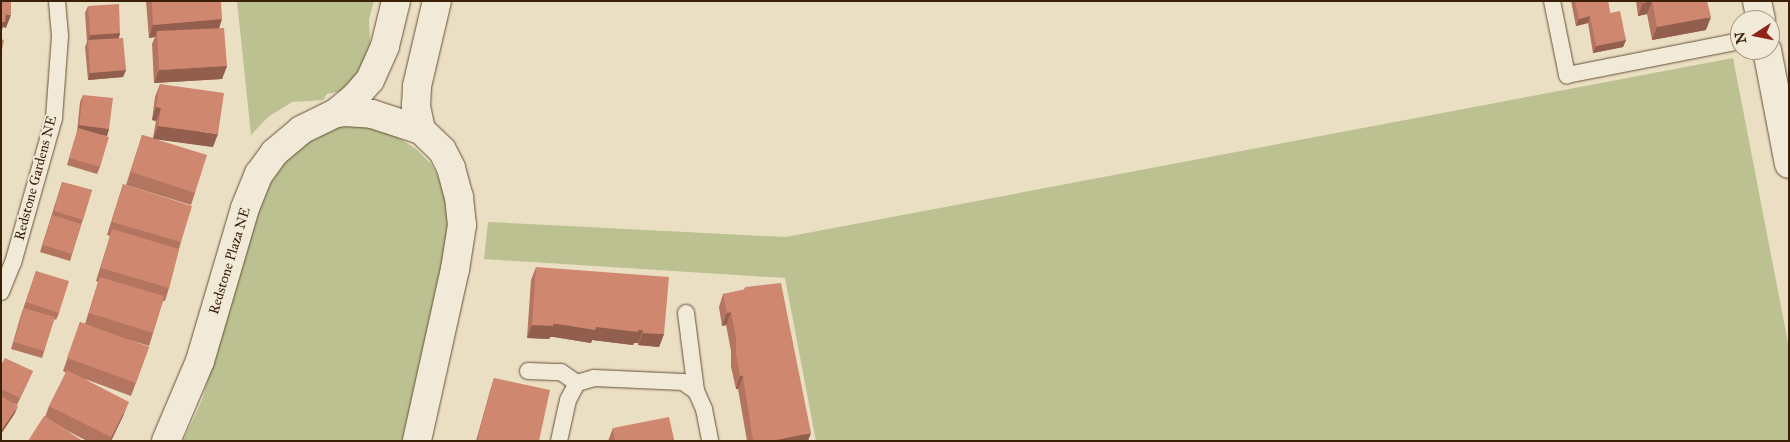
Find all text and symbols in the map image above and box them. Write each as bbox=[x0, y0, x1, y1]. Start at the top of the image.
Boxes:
north arrow bbox=[1730, 10, 1780, 60]
text: N bbox=[1731, 30, 1750, 45]
street label: Redstone Gardens NE bbox=[11, 114, 61, 242]
street label: Redstone Plaza NE bbox=[206, 205, 254, 317]

